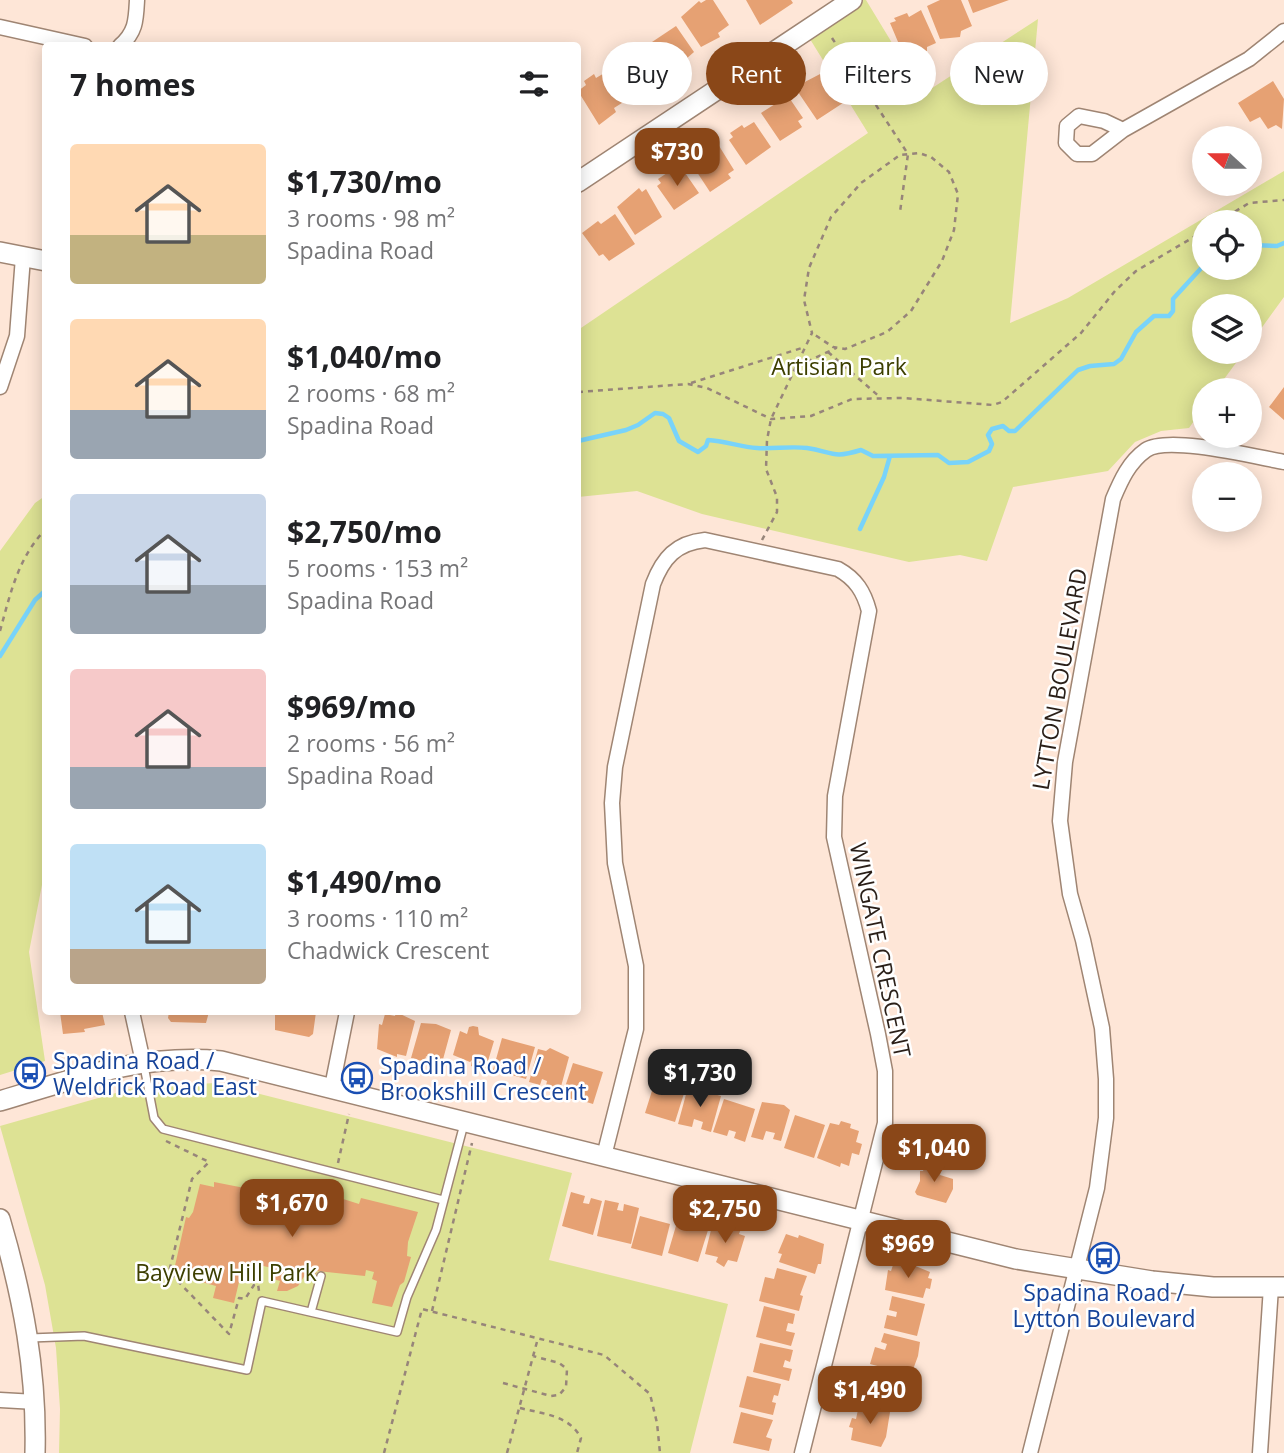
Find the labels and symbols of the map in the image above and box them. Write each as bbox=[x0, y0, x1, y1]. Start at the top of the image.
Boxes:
north arrow bbox=[1192, 126, 1262, 196]
pin: $730 bbox=[636, 128, 718, 188]
park label: Artisian Park bbox=[771, 350, 907, 382]
street label: LYTTON BOULEVARD bbox=[1024, 566, 1094, 792]
street label: WINGATE CRESCENT bbox=[843, 840, 919, 1061]
place label: Spadina Road / Weldrick Road East bbox=[53, 1044, 257, 1102]
place label: Spadina Road / Brookshill Crescent bbox=[380, 1049, 586, 1107]
pin: $1,730 bbox=[643, 1050, 757, 1109]
bus stop icon: Spadina Road / Weldrick Road East bbox=[13, 1056, 47, 1090]
bus stop icon: Spadina Road / Brookshill Crescent bbox=[340, 1061, 374, 1095]
pin: $1,040 bbox=[877, 1124, 991, 1184]
pin: $1,670 bbox=[235, 1180, 349, 1239]
pin: $2,750 bbox=[668, 1186, 782, 1245]
pin: $969 bbox=[867, 1220, 949, 1280]
bus stop icon: Spadina Road / Lytton Boulevard bbox=[1087, 1241, 1121, 1275]
park label: Bayview Hill Park bbox=[135, 1256, 317, 1288]
place label: Spadina Road / Lytton Boulevard bbox=[1012, 1276, 1196, 1334]
pin: $1,490 bbox=[813, 1366, 927, 1426]

